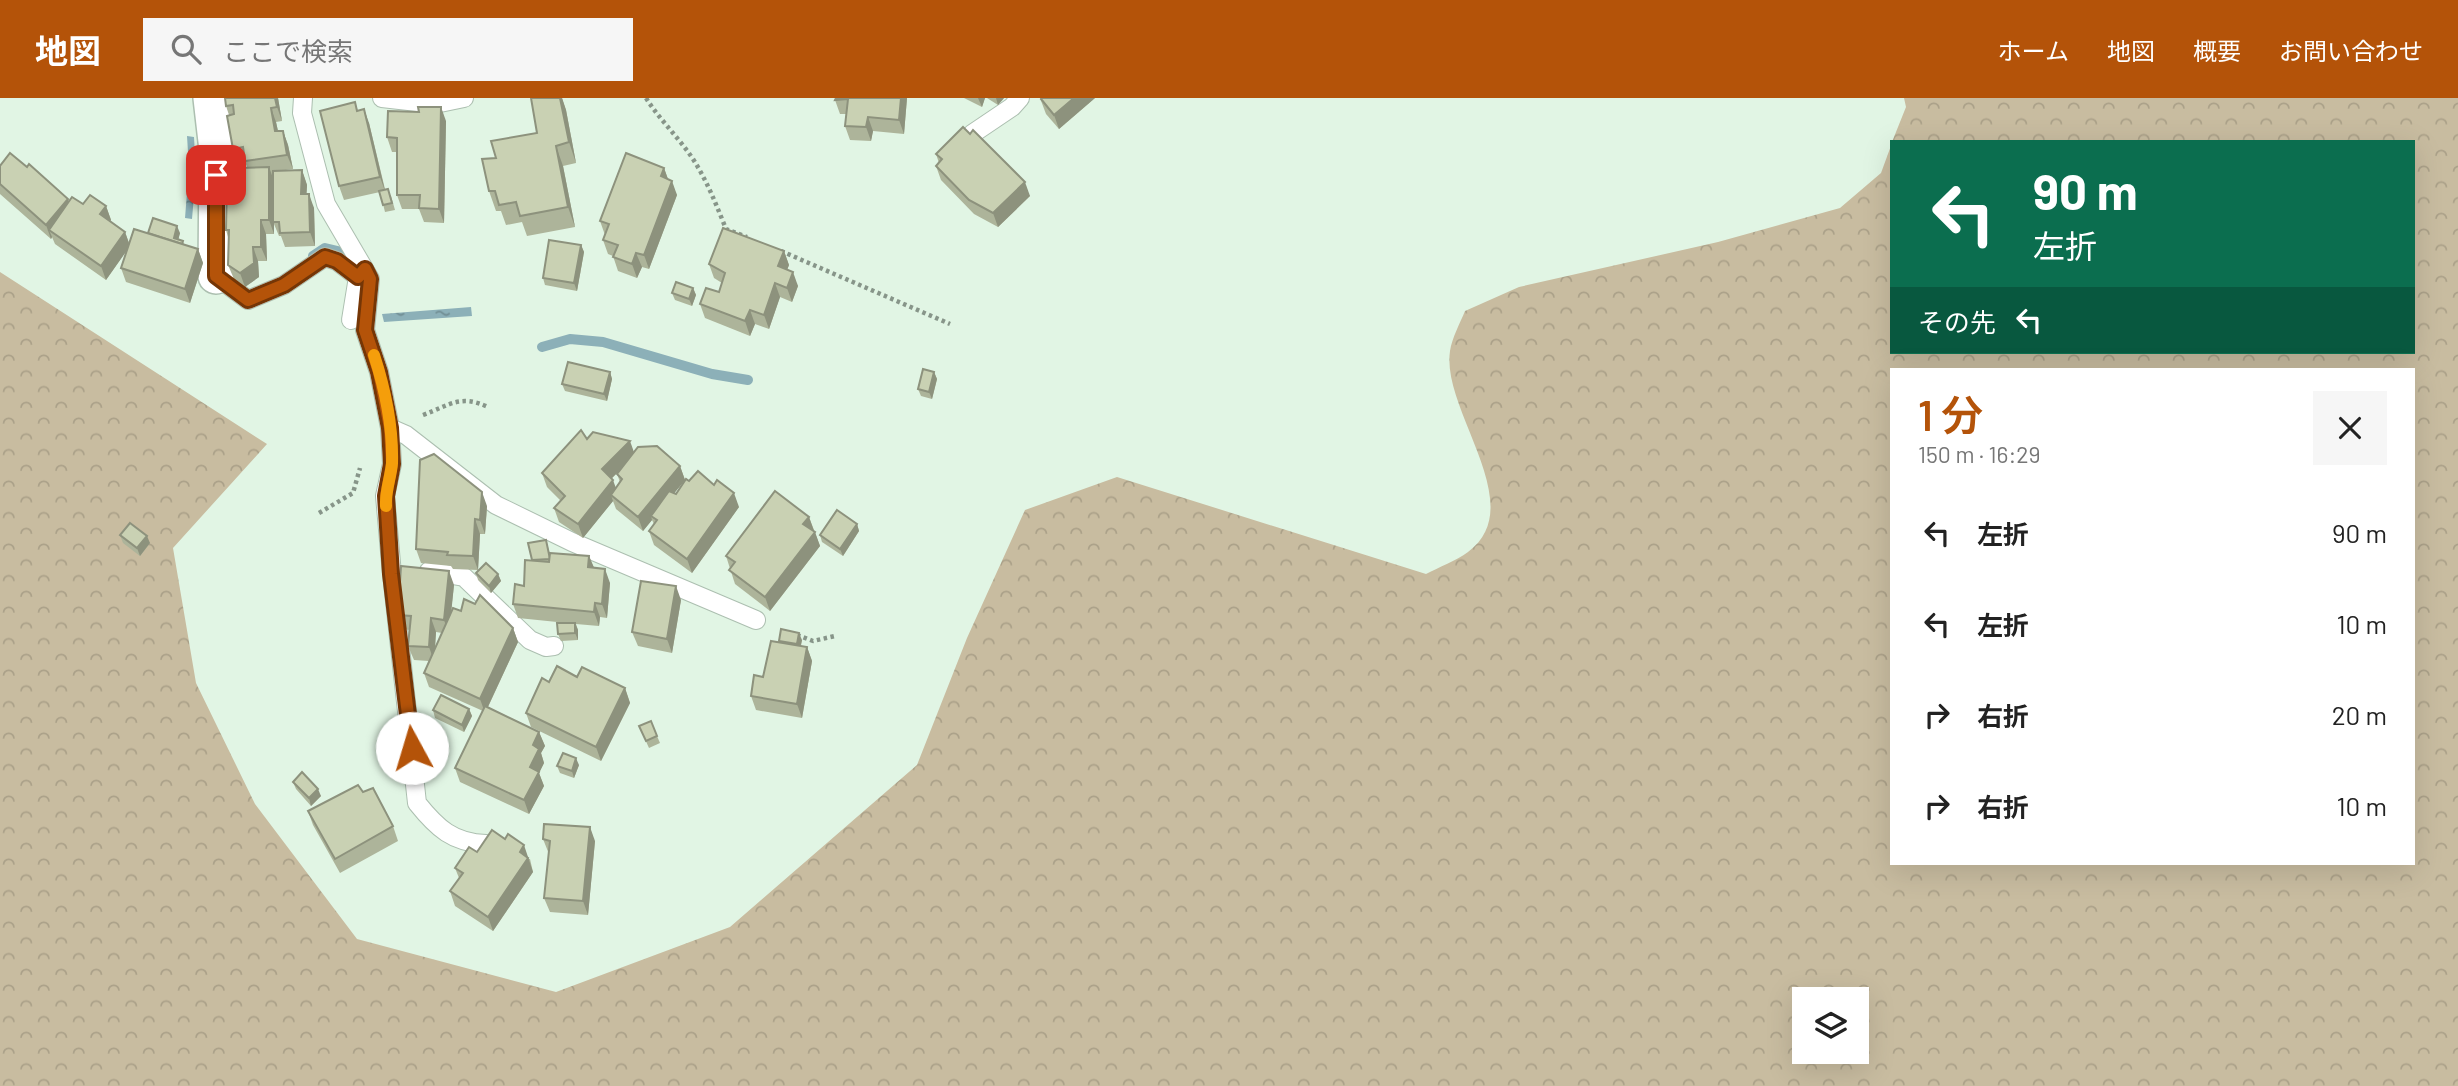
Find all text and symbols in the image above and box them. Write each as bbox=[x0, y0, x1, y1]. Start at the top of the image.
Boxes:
search box bbox=[143, 18, 633, 81]
text: 地図 bbox=[35, 30, 101, 70]
icon: search bbox=[167, 30, 205, 68]
text: ここで検索 bbox=[223, 35, 353, 66]
text: ホーム bbox=[1998, 36, 2069, 65]
text: 地図 bbox=[2107, 36, 2155, 65]
text: 概要 bbox=[2193, 36, 2241, 65]
text: お問い合わせ bbox=[2279, 36, 2423, 65]
pin bbox=[186, 145, 246, 205]
icon: arrive bbox=[197, 156, 235, 194]
text: 90 m bbox=[2033, 161, 2138, 220]
icon: left bbox=[1918, 168, 2009, 259]
text: 左折 bbox=[2033, 226, 2097, 264]
icon: left bbox=[2010, 301, 2048, 339]
text: その先 bbox=[1918, 306, 1996, 337]
text: 1 分 bbox=[1918, 389, 1983, 439]
button: close bbox=[2313, 391, 2387, 465]
text: 150 m · 16:29 bbox=[1918, 440, 2041, 468]
icon: left bbox=[1918, 514, 1956, 552]
text: 90 m bbox=[2332, 517, 2387, 548]
text: 左折 bbox=[1977, 518, 2029, 549]
icon: left bbox=[1918, 605, 1956, 643]
text: 10 m bbox=[2337, 608, 2387, 639]
text: 左折 bbox=[1977, 609, 2029, 640]
icon: right bbox=[1918, 696, 1956, 734]
text: 20 m bbox=[2332, 699, 2387, 730]
text: 右折 bbox=[1977, 700, 2029, 731]
position arrow bbox=[375, 711, 449, 785]
icon: right bbox=[1918, 787, 1956, 825]
text: 10 m bbox=[2337, 790, 2387, 821]
text: 右折 bbox=[1977, 791, 2029, 822]
map controls bbox=[1792, 987, 1869, 1064]
button: layers bbox=[1792, 987, 1869, 1064]

